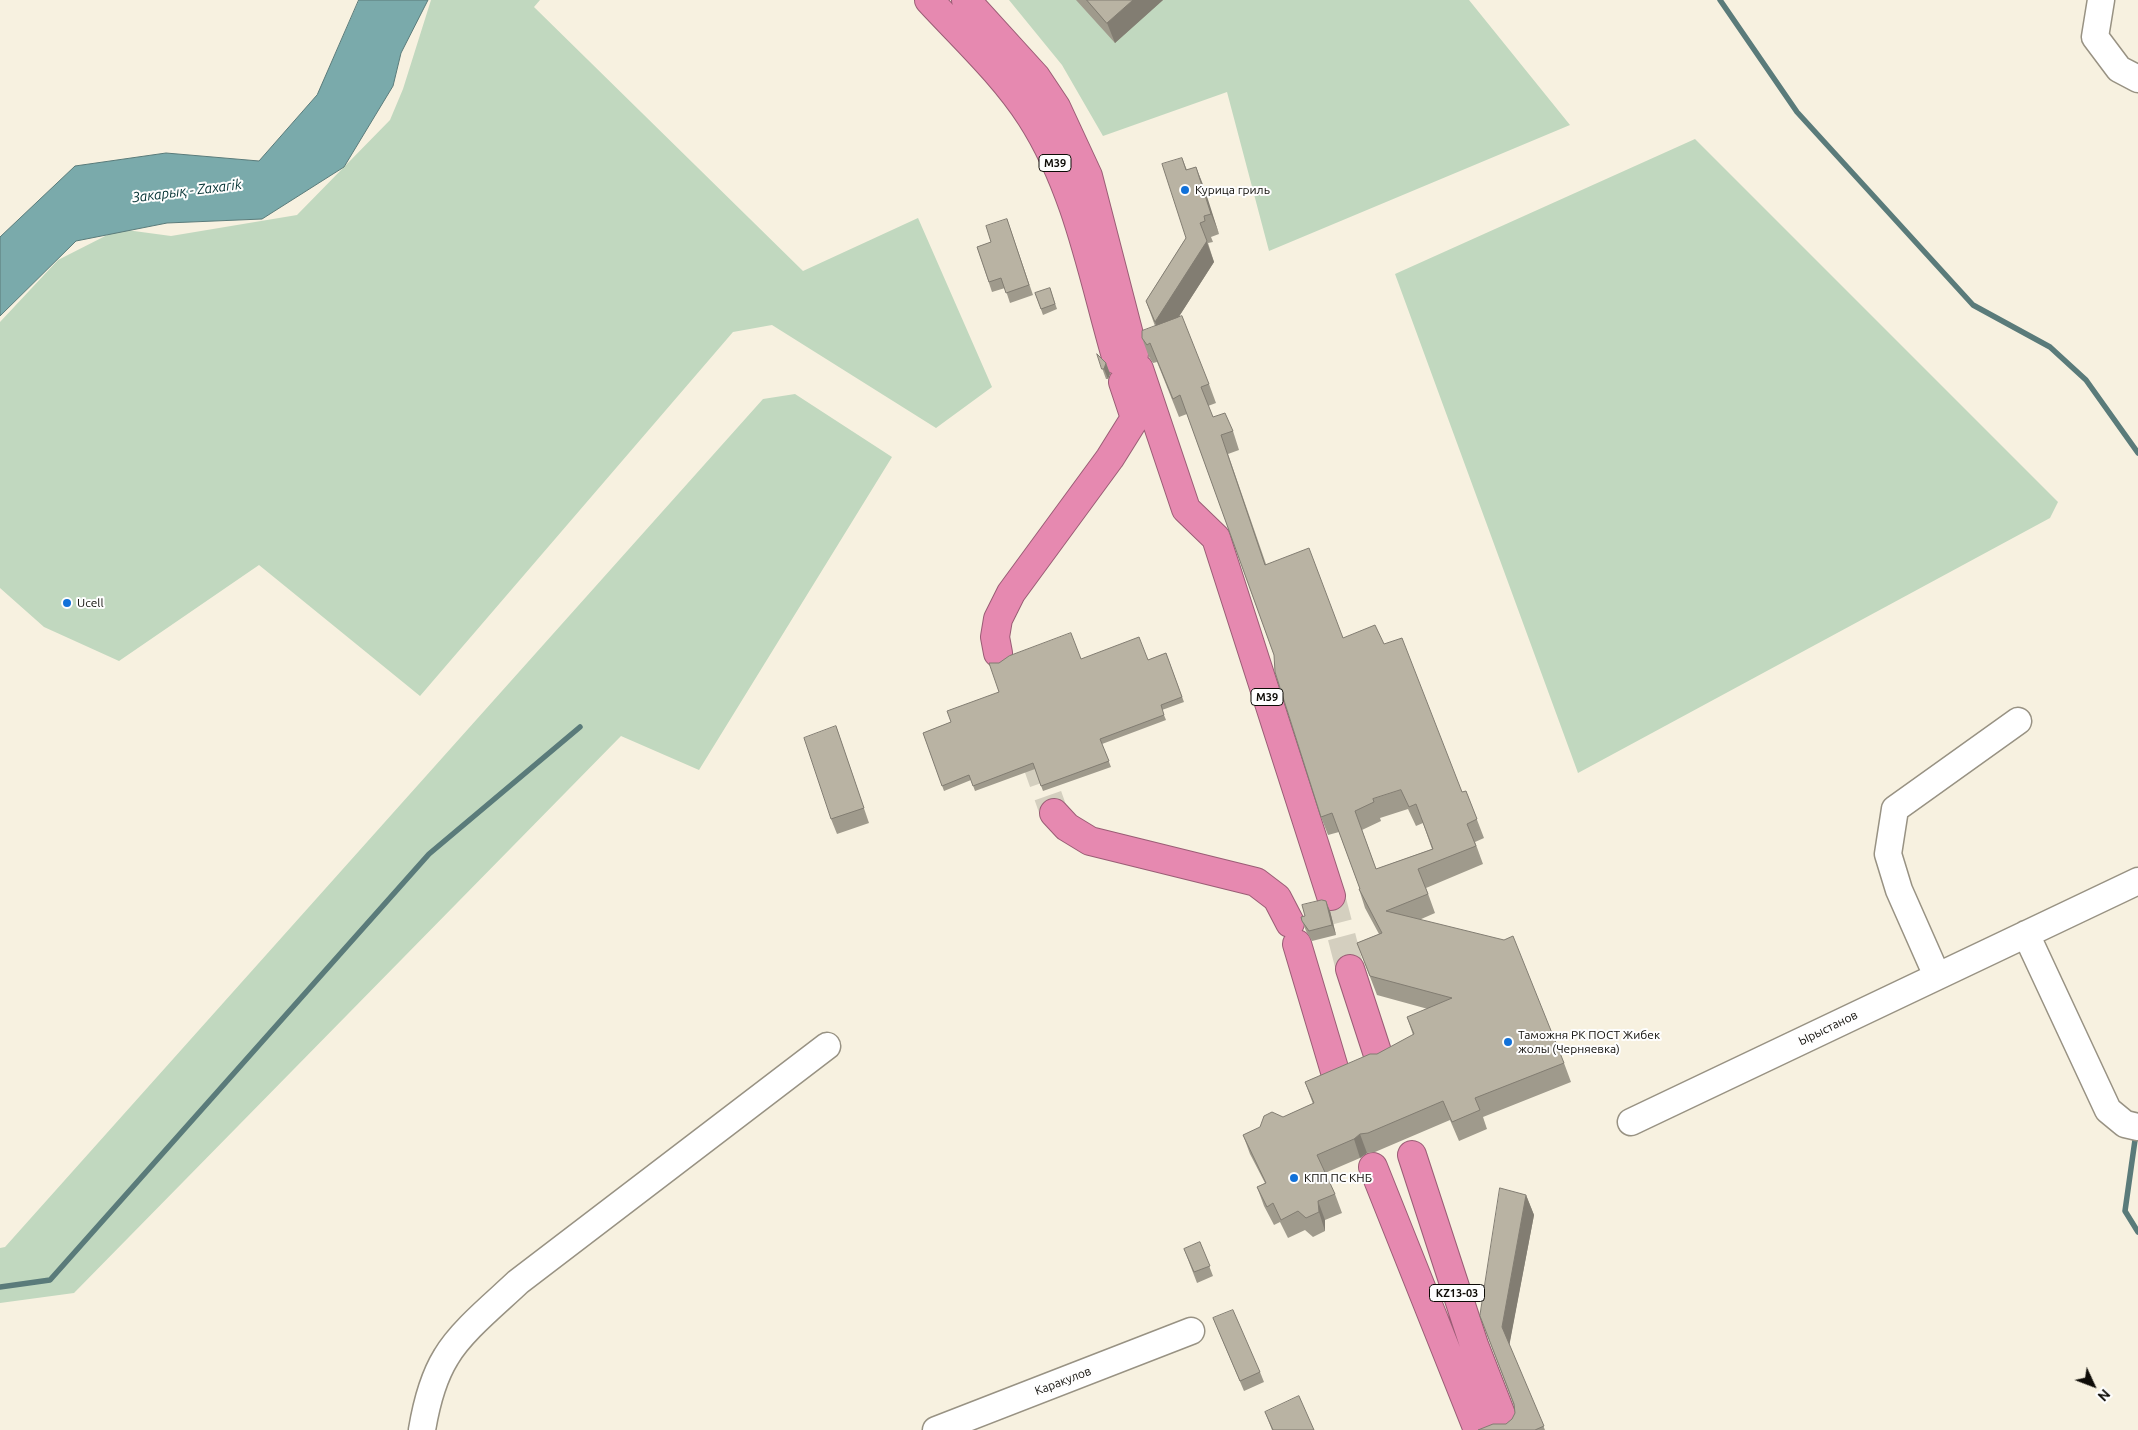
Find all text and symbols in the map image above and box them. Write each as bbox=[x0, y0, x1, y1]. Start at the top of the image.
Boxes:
road number: M39 bbox=[1039, 154, 1071, 172]
water label: Закарық - Zaxarik bbox=[131, 176, 243, 206]
place label: Курица гриль bbox=[1195, 183, 1270, 197]
marker: Курица гриль bbox=[1179, 184, 1191, 196]
place label: Ucell bbox=[77, 596, 104, 610]
marker: Ucell bbox=[61, 597, 73, 609]
road number: M39 bbox=[1251, 689, 1283, 706]
street label: Ырыстанов bbox=[1796, 1008, 1860, 1048]
place label: Таможня РК ПОСТ Жибек жолы (Черняевка) bbox=[1518, 1028, 1660, 1056]
marker: Таможня РК ПОСТ Жибек жолы (Черняевка) bbox=[1502, 1036, 1514, 1048]
place label: КПП ПС КНБ bbox=[1304, 1171, 1372, 1185]
marker: КПП ПС КНБ bbox=[1288, 1172, 1300, 1184]
road number: KZ13-03 bbox=[1430, 1285, 1484, 1302]
north arrow bbox=[2068, 1360, 2118, 1410]
street label: Каракулов bbox=[1033, 1364, 1093, 1398]
text: N bbox=[2095, 1386, 2113, 1405]

